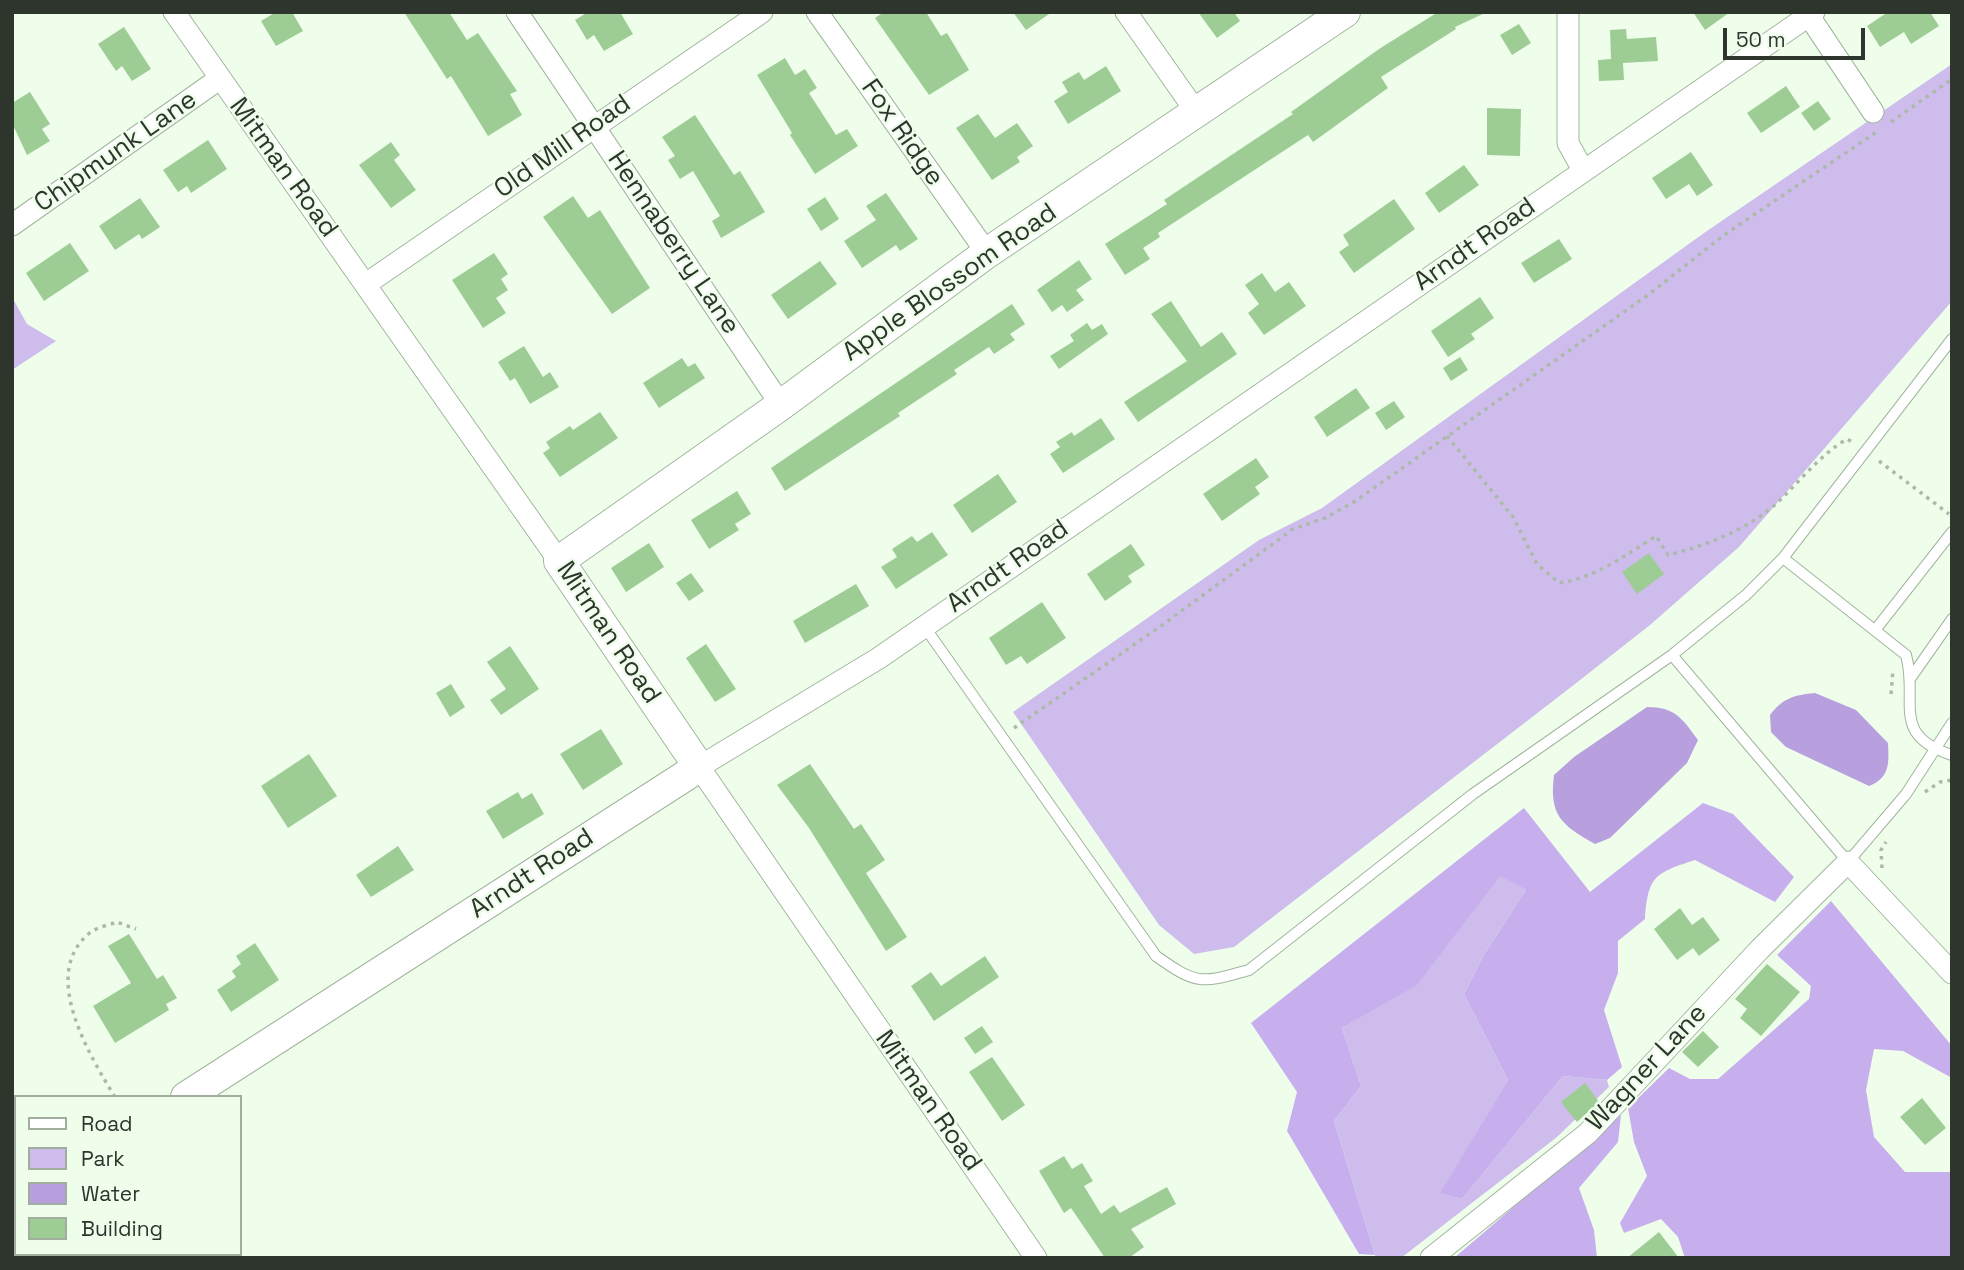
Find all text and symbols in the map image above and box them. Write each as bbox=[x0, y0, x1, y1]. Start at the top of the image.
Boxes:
scale bar bbox=[1726, 14, 1868, 58]
text: 50 m bbox=[1736, 26, 1786, 53]
street label: Fox Ridge bbox=[854, 74, 950, 192]
street label: Chipmunk Lane bbox=[29, 84, 203, 220]
street label: Old Mill Road bbox=[489, 89, 637, 205]
street label: Mitman Road bbox=[222, 92, 344, 244]
street label: Hennaberry Lane bbox=[600, 146, 746, 340]
street label: Arndt Road bbox=[1408, 192, 1542, 298]
street label: Apple Blossom Road bbox=[837, 197, 1063, 369]
street label: Arndt Road bbox=[941, 514, 1075, 620]
street label: Mitman Road bbox=[549, 556, 667, 710]
street label: Arndt Road bbox=[464, 822, 600, 926]
street label: Wagner Lane bbox=[1580, 998, 1714, 1138]
street label: Mitman Road bbox=[868, 1025, 988, 1177]
legend bbox=[14, 1095, 242, 1256]
text: Road bbox=[81, 1110, 133, 1137]
text: Park bbox=[81, 1145, 125, 1172]
text: Water bbox=[81, 1180, 140, 1207]
text: Building bbox=[81, 1215, 163, 1242]

